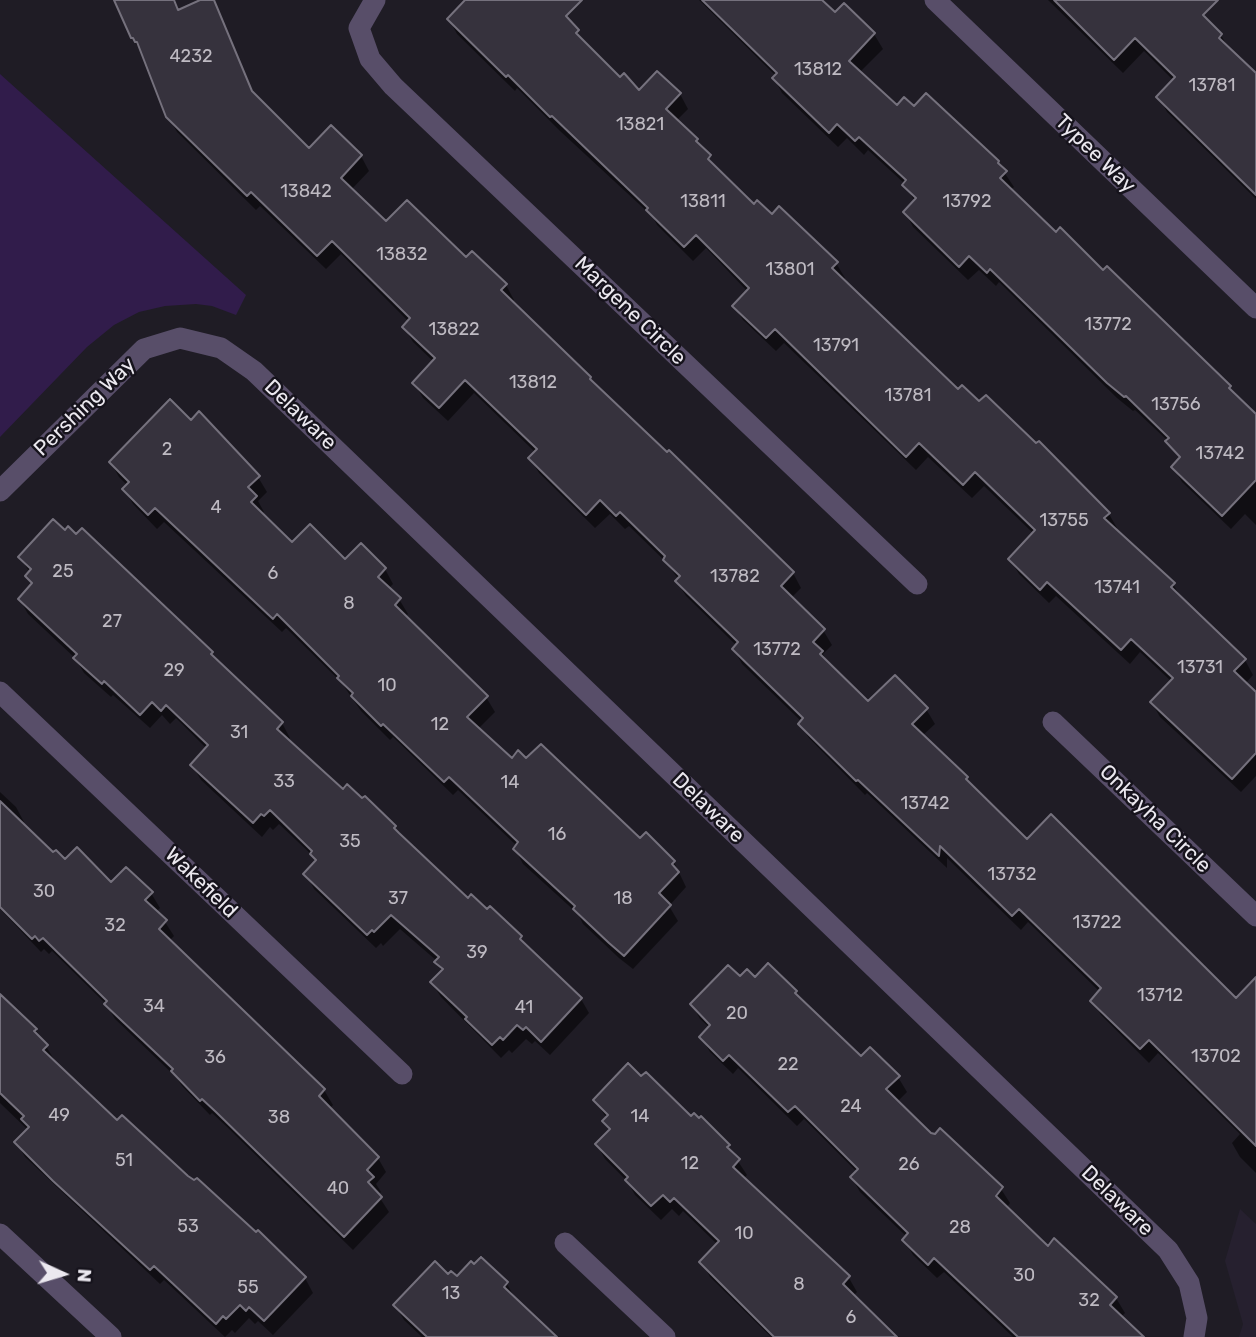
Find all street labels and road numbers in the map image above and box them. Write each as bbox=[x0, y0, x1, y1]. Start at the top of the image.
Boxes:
street label: Typee Way bbox=[1049, 109, 1141, 199]
street label: Margene Circle bbox=[569, 251, 691, 371]
street label: Pershing Way bbox=[29, 352, 141, 462]
street label: Delaware bbox=[259, 374, 341, 456]
street label: Onkayha Circle bbox=[1094, 759, 1216, 879]
street label: Delaware bbox=[667, 767, 749, 849]
street label: Wakefield bbox=[160, 842, 242, 924]
street label: Delaware bbox=[1076, 1160, 1158, 1242]

